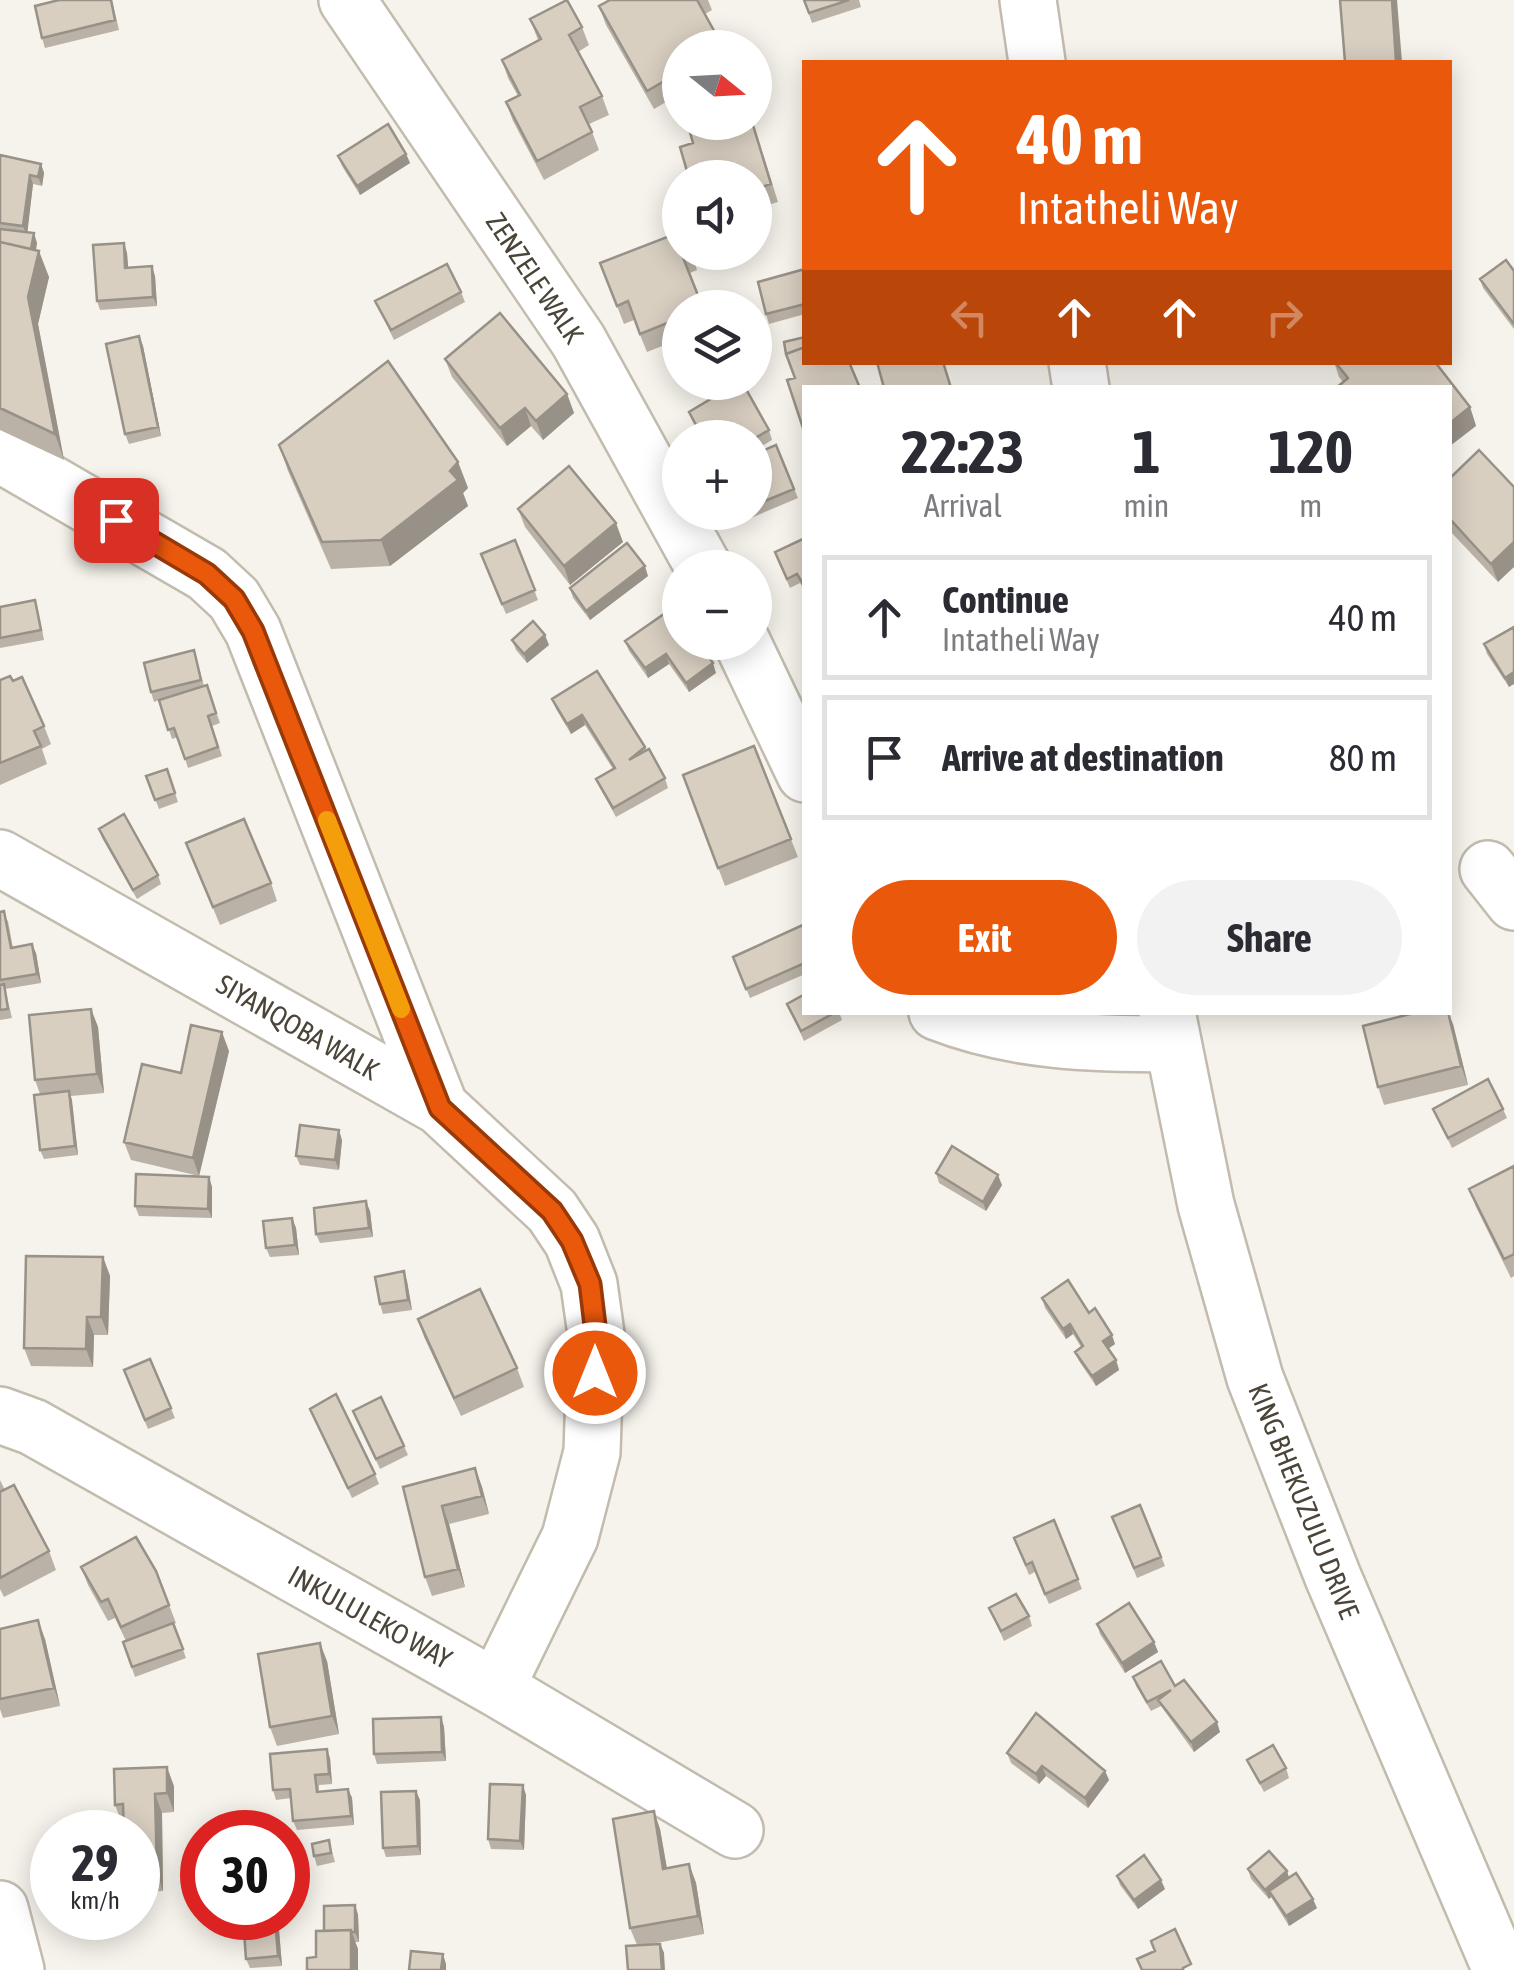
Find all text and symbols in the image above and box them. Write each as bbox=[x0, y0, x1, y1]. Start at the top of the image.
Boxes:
north arrow bbox=[662, 30, 772, 140]
map controls bbox=[662, 30, 772, 660]
text: 40 m bbox=[1017, 99, 1143, 179]
icon: ahead bbox=[852, 100, 982, 230]
button: sound bbox=[662, 160, 772, 270]
text: Intatheli Way bbox=[1017, 182, 1239, 234]
street label: ZENZELE WALK bbox=[480, 207, 590, 349]
button: layers bbox=[662, 290, 772, 400]
icon: left bbox=[942, 290, 997, 345]
icon: ahead bbox=[1047, 290, 1102, 345]
icon: ahead bbox=[1152, 290, 1207, 345]
icon: right bbox=[1257, 290, 1312, 345]
text: 22:23 bbox=[901, 417, 1024, 486]
text: 1 bbox=[1132, 417, 1161, 486]
text: 120 bbox=[1268, 417, 1353, 486]
button: + bbox=[662, 420, 772, 530]
pin bbox=[74, 478, 159, 563]
text: Arrival bbox=[924, 487, 1002, 524]
text: min bbox=[1123, 487, 1169, 524]
text: m bbox=[1299, 487, 1322, 524]
icon: arrive bbox=[89, 493, 144, 548]
button: − bbox=[662, 550, 772, 660]
text: Continue bbox=[942, 578, 1069, 621]
icon: ahead bbox=[857, 590, 912, 645]
text: 40 m bbox=[1329, 596, 1397, 639]
text: Intatheli Way bbox=[942, 621, 1100, 658]
icon: arrive bbox=[857, 730, 912, 785]
text: Arrive at destination bbox=[942, 736, 1224, 779]
text: 80 m bbox=[1329, 736, 1397, 779]
button: Exit bbox=[852, 880, 1117, 995]
button: Share bbox=[1137, 880, 1402, 995]
street label: SIYANQOBA WALK bbox=[211, 968, 385, 1086]
position arrow bbox=[543, 1321, 647, 1425]
street label: KING BHEKUZULU DRIVE bbox=[1242, 1379, 1366, 1623]
street label: INKULULEKO WAY bbox=[283, 1559, 458, 1675]
speed limit sign: 30 bbox=[180, 1810, 310, 1940]
text: 29 bbox=[71, 1834, 118, 1892]
text: km/h bbox=[70, 1886, 120, 1914]

